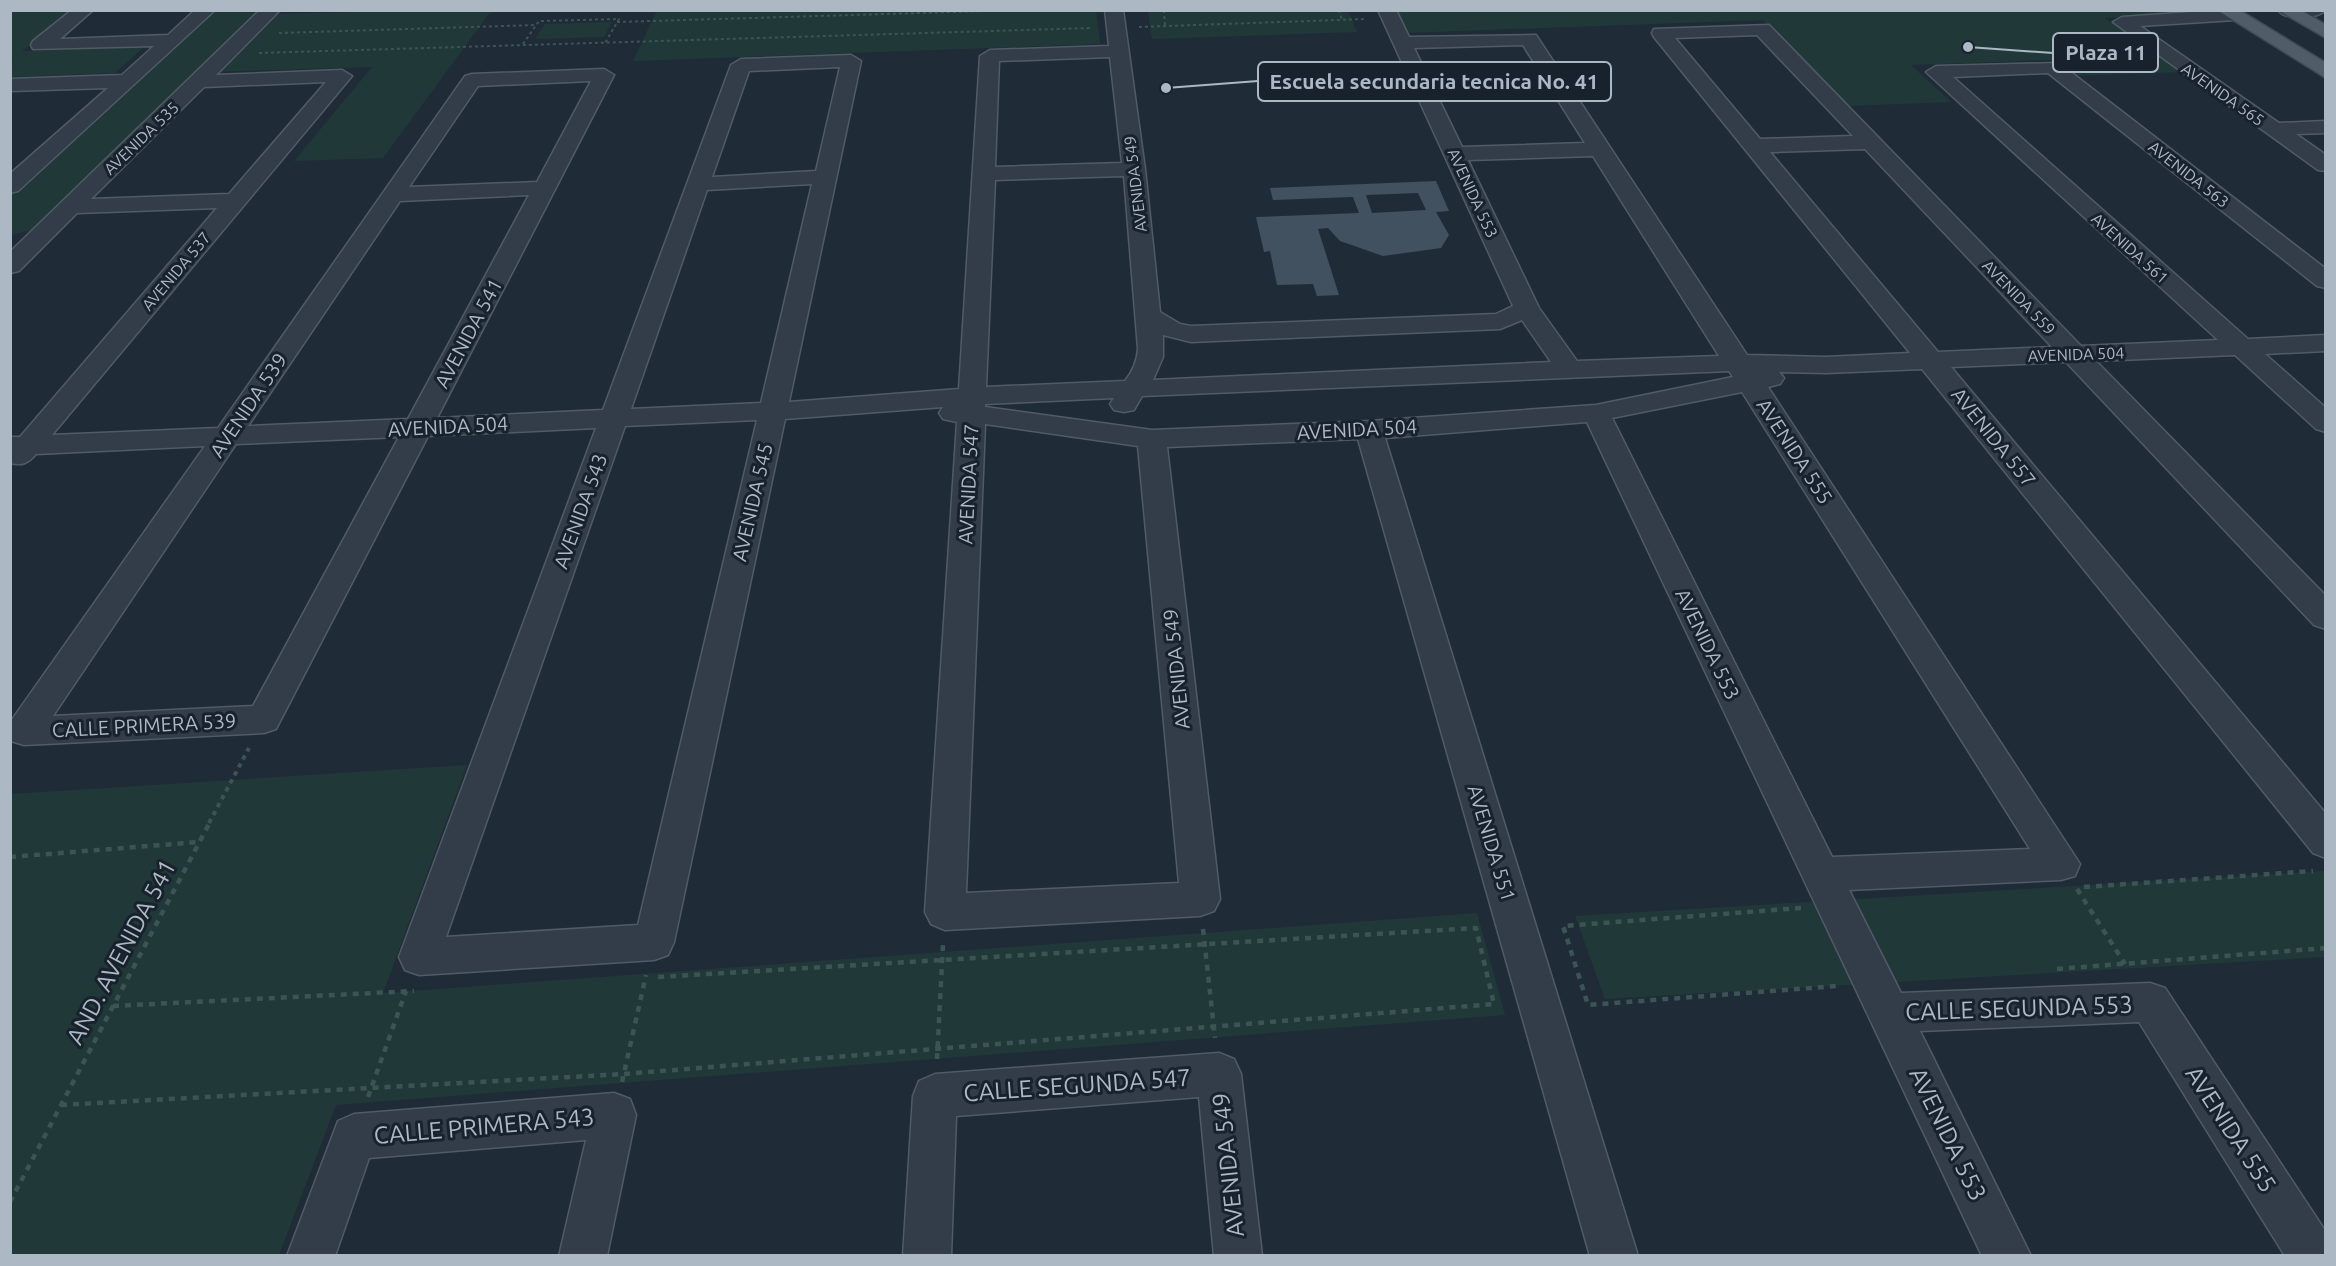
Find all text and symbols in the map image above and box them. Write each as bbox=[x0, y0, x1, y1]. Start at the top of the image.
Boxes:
callout: Plaza 11 bbox=[2053, 33, 2158, 72]
text: Plaza 11 bbox=[2065, 40, 2147, 64]
street label: AVENIDA 565 bbox=[2178, 59, 2268, 129]
callout: Escuela secundaria tecnica No. 41 bbox=[1258, 62, 1611, 101]
text: Escuela secundaria tecnica No. 41 bbox=[1270, 69, 1599, 93]
street label: AVENIDA 535 bbox=[100, 98, 182, 178]
street label: AVENIDA 549 bbox=[1120, 135, 1150, 233]
street label: AVENIDA 563 bbox=[2145, 137, 2233, 211]
street label: AVENIDA 553 bbox=[1444, 145, 1502, 241]
street label: AVENIDA 561 bbox=[2088, 209, 2172, 287]
street label: AVENIDA 537 bbox=[138, 228, 214, 314]
street label: AVENIDA 559 bbox=[1979, 256, 2059, 338]
street label: AVENIDA 541 bbox=[430, 274, 506, 392]
street label: AVENIDA 504 bbox=[2027, 343, 2125, 365]
street label: AVENIDA 539 bbox=[205, 349, 291, 461]
street label: AVENIDA 557 bbox=[1947, 383, 2041, 491]
street label: AVENIDA 555 bbox=[1753, 394, 1837, 508]
street label: AVENIDA 504 bbox=[387, 411, 509, 441]
street label: AVENIDA 504 bbox=[1296, 414, 1418, 444]
street label: AVENIDA 547 bbox=[953, 423, 983, 545]
street label: AVENIDA 545 bbox=[727, 441, 777, 563]
street label: AVENIDA 543 bbox=[549, 450, 611, 572]
street label: AVENIDA 553 bbox=[1671, 585, 1745, 703]
street label: AVENIDA 549 bbox=[1158, 608, 1194, 730]
street label: CALLE PRIMERA 539 bbox=[51, 709, 237, 741]
street label: AVENIDA 551 bbox=[1463, 782, 1521, 904]
street label: AND. AVENIDA 541 bbox=[61, 855, 181, 1049]
street label: CALLE SEGUNDA 553 bbox=[1905, 991, 2133, 1025]
street label: AVENIDA 555 bbox=[2180, 1061, 2282, 1197]
street label: AVENIDA 553 bbox=[1904, 1063, 1992, 1205]
street label: CALLE SEGUNDA 547 bbox=[962, 1064, 1192, 1106]
street label: AVENIDA 549 bbox=[1207, 1092, 1249, 1238]
street label: CALLE PRIMERA 543 bbox=[373, 1103, 595, 1149]

